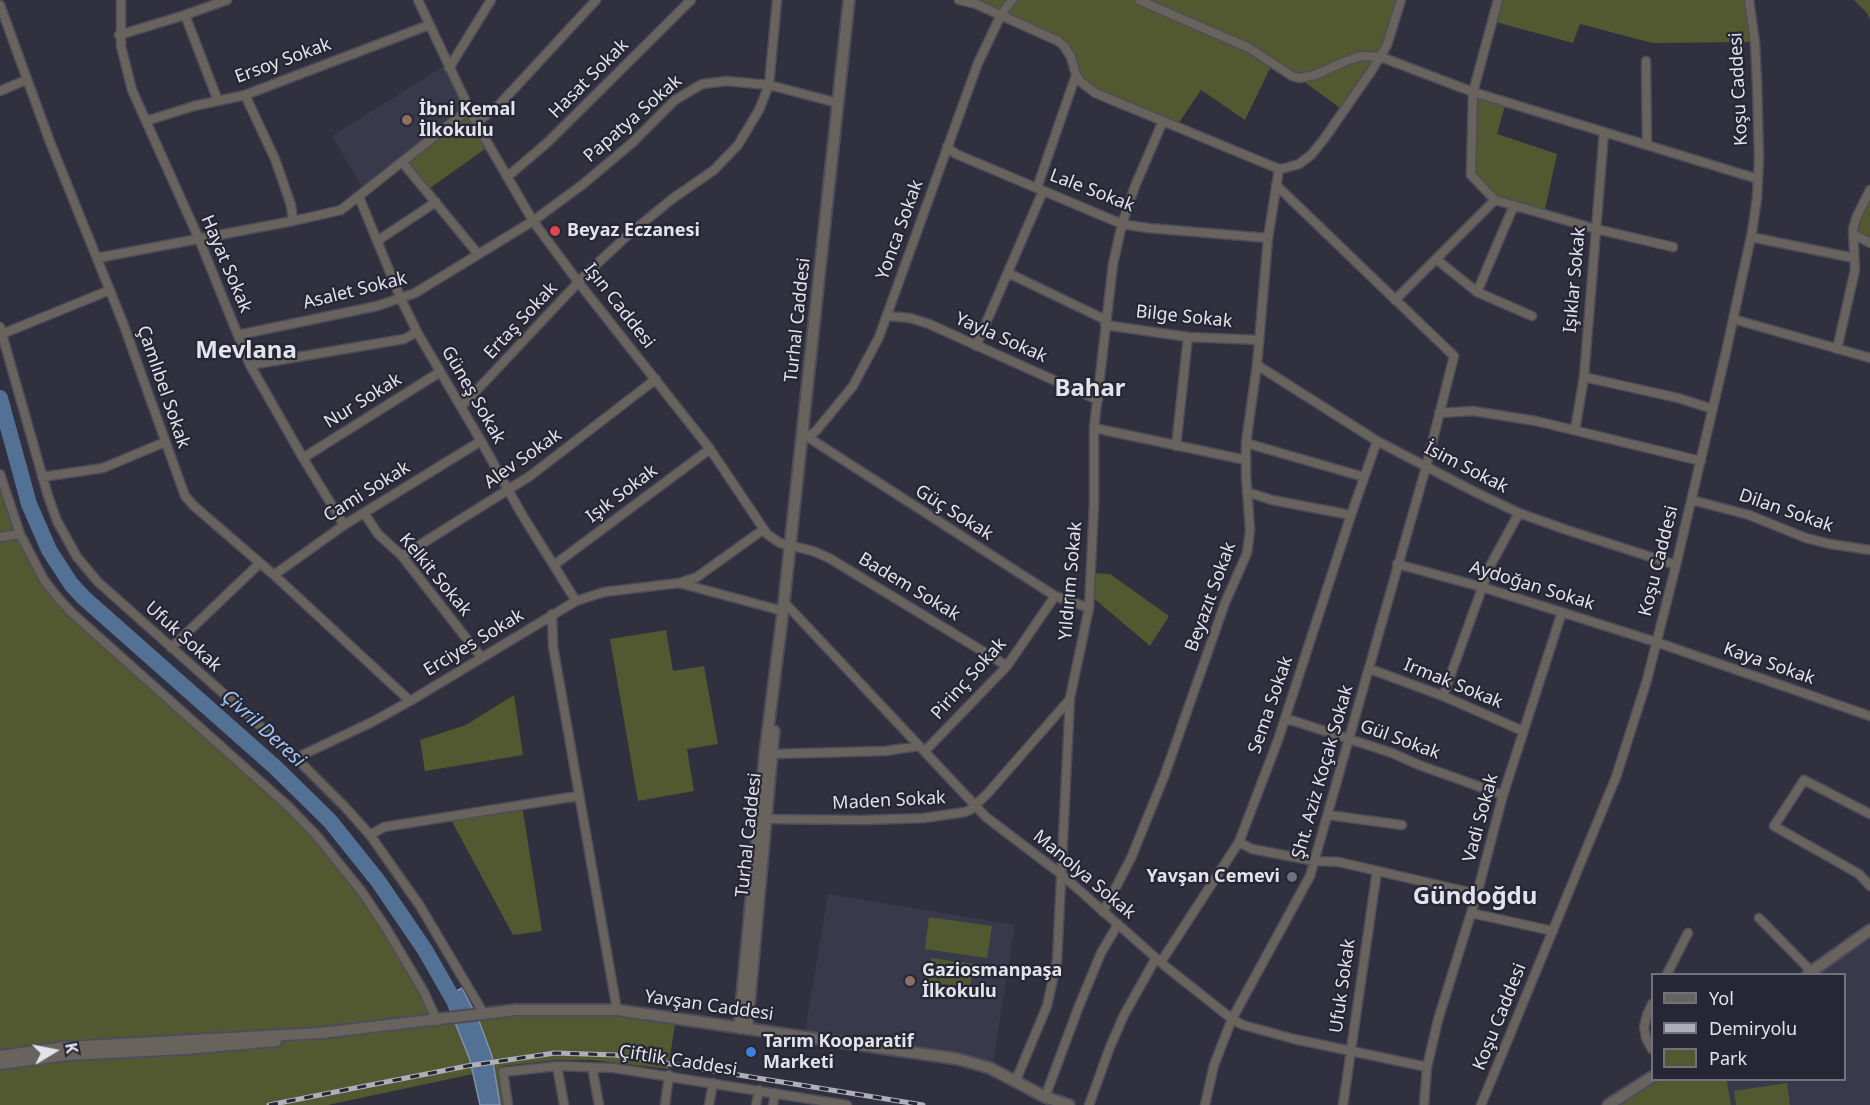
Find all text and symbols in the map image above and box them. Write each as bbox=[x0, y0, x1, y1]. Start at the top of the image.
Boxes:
street label: Koşu Caddesi bbox=[1725, 32, 1753, 146]
street label: Ersoy Sokak bbox=[232, 34, 334, 88]
street label: Hasat Sokak bbox=[545, 35, 633, 123]
street label: Papatya Sokak bbox=[580, 71, 686, 167]
place label: İbni Kemal İlkokulu bbox=[419, 99, 516, 142]
marker: İbni Kemal İlkokulu bbox=[400, 113, 414, 127]
street label: Lale Sokak bbox=[1047, 165, 1137, 217]
street label: Yonca Sokak bbox=[872, 177, 928, 283]
street label: Hayat Sokak bbox=[196, 212, 256, 316]
place label: Beyaz Eczanesi bbox=[567, 220, 700, 242]
marker: Beyaz Eczanesi bbox=[548, 224, 562, 238]
street label: Işıklar Sokak bbox=[1560, 226, 1590, 334]
street label: Turhal Caddesi bbox=[781, 257, 815, 383]
street label: Işın Caddesi bbox=[579, 259, 659, 353]
street label: Asalet Sokak bbox=[301, 268, 409, 314]
street label: Ertaş Sokak bbox=[480, 278, 562, 364]
street label: Bilge Sokak bbox=[1135, 301, 1233, 333]
street label: Yayla Sokak bbox=[952, 308, 1050, 368]
street label: Çamlıbel Sokak bbox=[132, 323, 194, 451]
district label: Mevlana bbox=[195, 337, 297, 365]
street label: Güneş Sokak bbox=[436, 342, 510, 448]
street label: Nur Sokak bbox=[320, 369, 406, 433]
district label: Bahar bbox=[1054, 375, 1126, 403]
street label: Alev Sokak bbox=[480, 424, 566, 494]
street label: İsim Sokak bbox=[1421, 438, 1511, 498]
street label: Cami Sokak bbox=[320, 457, 414, 527]
street label: Işık Sokak bbox=[582, 460, 662, 528]
street label: Güç Sokak bbox=[911, 481, 997, 545]
street label: Dilan Sokak bbox=[1736, 485, 1836, 537]
street label: Koşu Caddesi bbox=[1635, 503, 1683, 619]
street label: Yıldırım Sokak bbox=[1055, 521, 1087, 641]
street label: Kelkit Sokak bbox=[394, 529, 476, 621]
street label: Beyazıt Sokak bbox=[1181, 539, 1241, 655]
street label: Badem Sokak bbox=[854, 548, 964, 626]
street label: Aydoğan Sokak bbox=[1467, 557, 1597, 615]
street label: Ufuk Sokak bbox=[141, 597, 225, 677]
street label: Erciyes Sokak bbox=[420, 605, 528, 681]
street label: Pirinç Sokak bbox=[927, 634, 1011, 724]
street label: Kaya Sokak bbox=[1720, 638, 1818, 690]
street label: Sema Sokak bbox=[1244, 653, 1298, 757]
street label: Irmak Sokak bbox=[1400, 654, 1506, 714]
street label: Şht. Aziz Koçak Sokak bbox=[1288, 683, 1358, 861]
water label: Çivril Deresi bbox=[216, 685, 310, 773]
street label: Gül Sokak bbox=[1357, 716, 1443, 764]
street label: Vadi Sokak bbox=[1459, 771, 1503, 865]
street label: Turhal Caddesi bbox=[732, 772, 766, 898]
street label: Maden Sokak bbox=[832, 787, 946, 815]
street label: Manolya Sokak bbox=[1028, 826, 1140, 924]
place label: Yavşan Cemevi bbox=[1146, 866, 1280, 888]
marker: Yavşan Cemevi bbox=[1285, 870, 1299, 884]
district label: Gündoğdu bbox=[1413, 883, 1537, 911]
street label: Ufuk Sokak bbox=[1326, 938, 1360, 1034]
place label: Gaziosmanpaşa İlkokulu bbox=[922, 960, 1062, 1002]
street label: Koşu Caddesi bbox=[1469, 960, 1531, 1074]
legend bbox=[1651, 973, 1846, 1081]
marker: Gaziosmanpaşa İlkokulu bbox=[903, 974, 917, 988]
street label: Yavşan Caddesi bbox=[643, 986, 775, 1026]
text: Yol bbox=[1709, 986, 1734, 1010]
text: Demiryolu bbox=[1709, 1016, 1797, 1040]
north arrow bbox=[24, 1021, 84, 1081]
place label: Tarım Kooparatif Marketi bbox=[763, 1031, 914, 1074]
text: K bbox=[60, 1041, 83, 1055]
street label: Çiftlik Caddesi bbox=[617, 1041, 739, 1081]
marker: Tarım Kooparatif Marketi bbox=[744, 1045, 758, 1059]
text: Park bbox=[1709, 1046, 1747, 1070]

